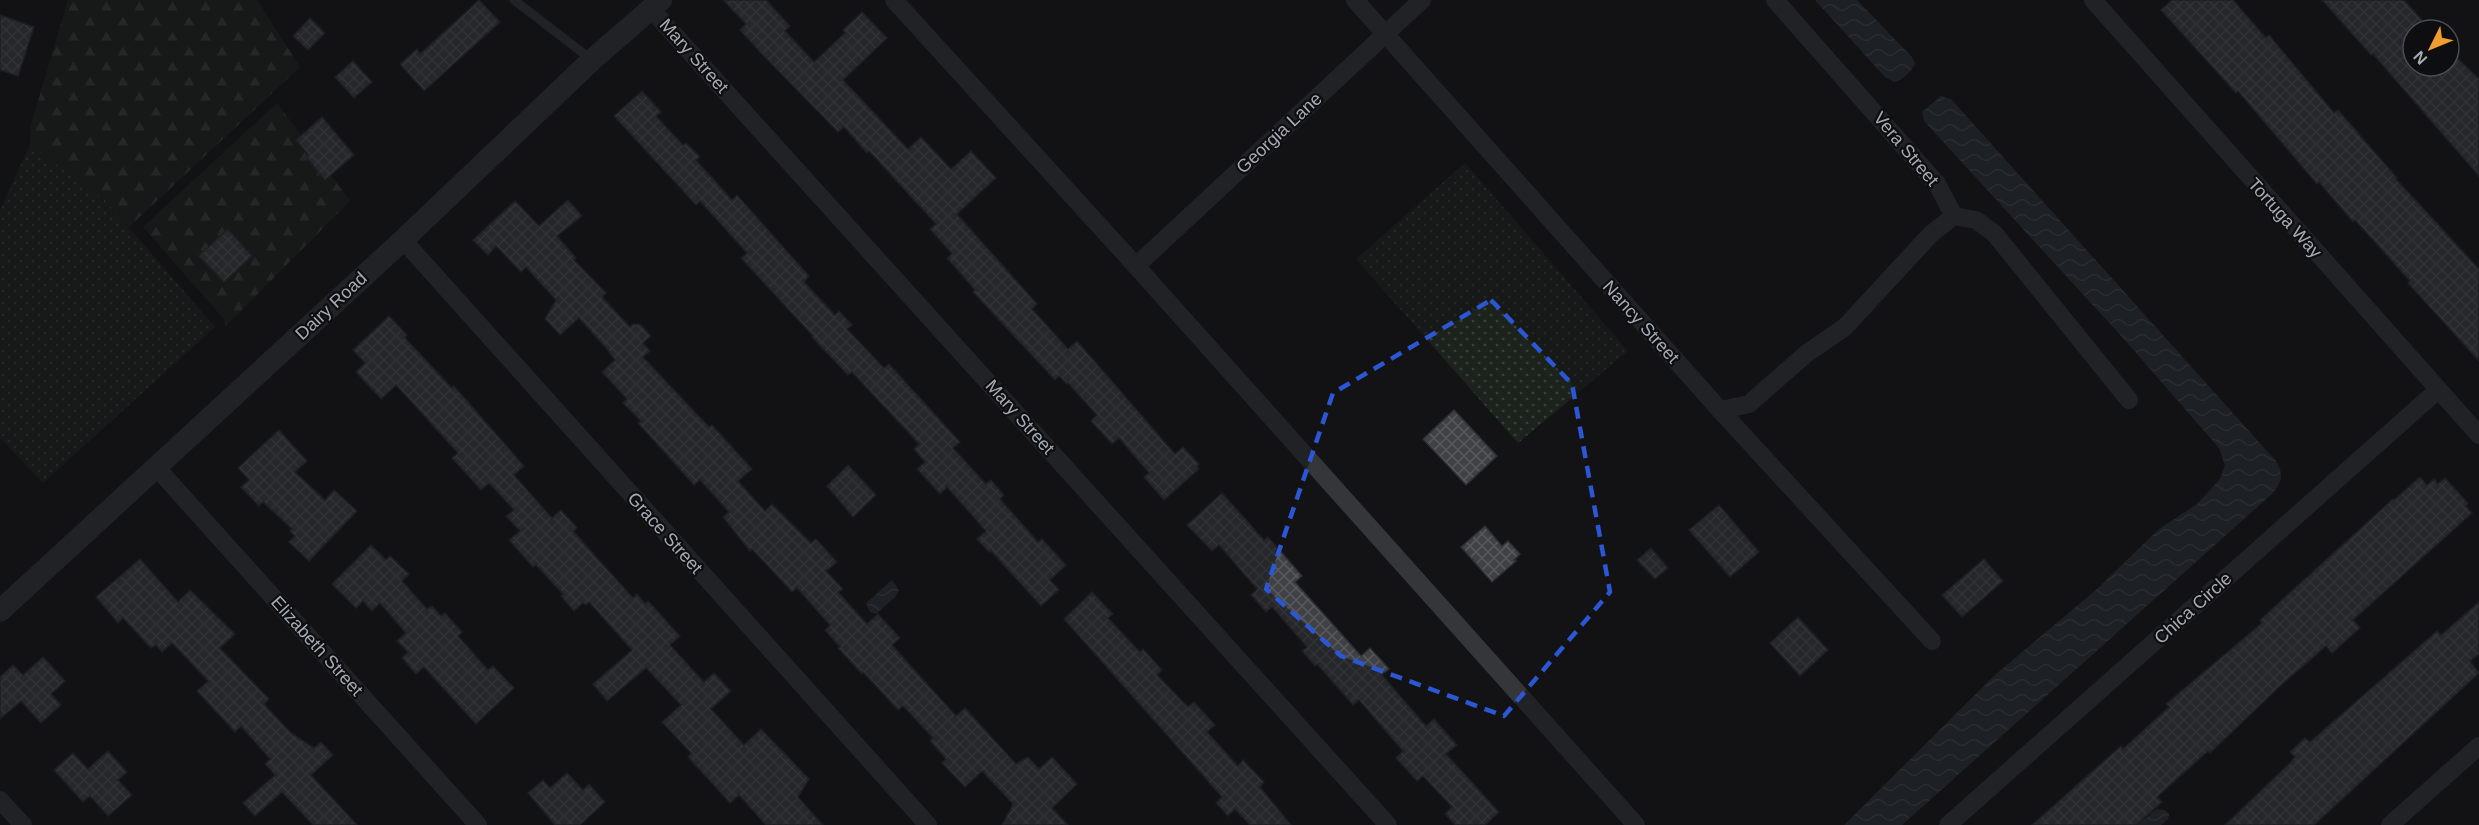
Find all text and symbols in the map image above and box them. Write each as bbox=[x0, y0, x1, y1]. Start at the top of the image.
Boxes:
street label: Mary Street bbox=[655, 15, 733, 97]
north arrow bbox=[2401, 18, 2461, 78]
text: N bbox=[2410, 48, 2431, 68]
street label: Georgia Lane bbox=[1232, 88, 1326, 178]
street label: Vera Street bbox=[1869, 108, 1943, 190]
street label: Tortuga Way bbox=[2244, 174, 2326, 262]
street label: Dairy Road bbox=[291, 268, 371, 344]
street label: Nancy Street bbox=[1599, 277, 1683, 367]
street label: Mary Street bbox=[981, 376, 1059, 458]
street label: Grace Street bbox=[623, 488, 707, 578]
street label: Chica Circle bbox=[2150, 568, 2236, 648]
street label: Elizabeth Street bbox=[267, 592, 367, 700]

